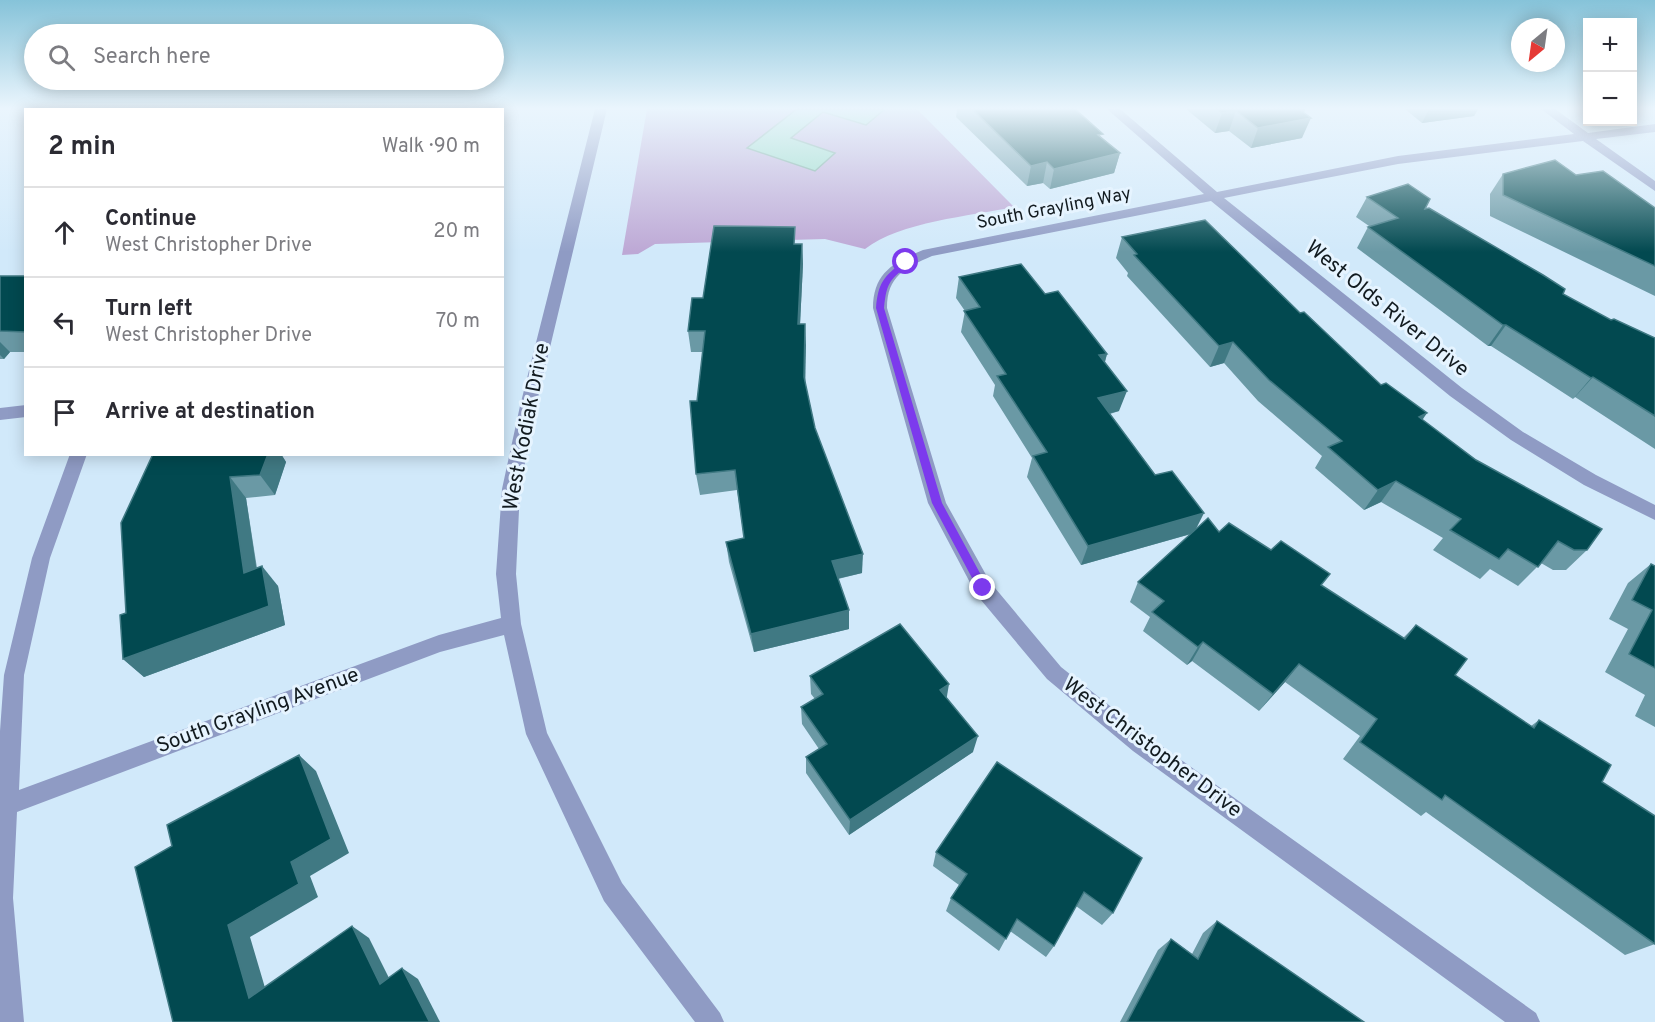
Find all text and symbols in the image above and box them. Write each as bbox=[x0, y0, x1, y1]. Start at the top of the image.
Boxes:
north arrow bbox=[1511, 18, 1565, 72]
map controls bbox=[1583, 18, 1637, 126]
button: + bbox=[1583, 18, 1637, 72]
search box bbox=[24, 24, 504, 90]
icon: search bbox=[45, 41, 78, 74]
text: Search here bbox=[93, 44, 211, 71]
button: − bbox=[1583, 72, 1637, 126]
text: 2 min bbox=[48, 131, 116, 164]
text: Walk · 90 m bbox=[382, 134, 480, 160]
street label: South Grayling Way bbox=[975, 183, 1133, 235]
text: Continue bbox=[105, 206, 196, 233]
icon: ahead bbox=[48, 216, 81, 249]
text: 20 m bbox=[433, 219, 480, 245]
text: West Christopher Drive bbox=[105, 233, 312, 259]
street label: West Olds River Drive bbox=[1300, 235, 1474, 383]
route start bbox=[892, 248, 918, 274]
text: Turn left bbox=[105, 296, 193, 323]
icon: left bbox=[48, 306, 81, 339]
text: 70 m bbox=[436, 309, 480, 335]
text: West Christopher Drive bbox=[105, 323, 312, 349]
street label: West Kodiak Drive bbox=[498, 341, 556, 513]
icon: arrive bbox=[48, 396, 81, 429]
text: Arrive at destination bbox=[105, 399, 315, 426]
route end bbox=[969, 574, 995, 600]
street label: South Grayling Avenue bbox=[153, 662, 363, 760]
street label: West Christopher Drive bbox=[1057, 672, 1247, 824]

